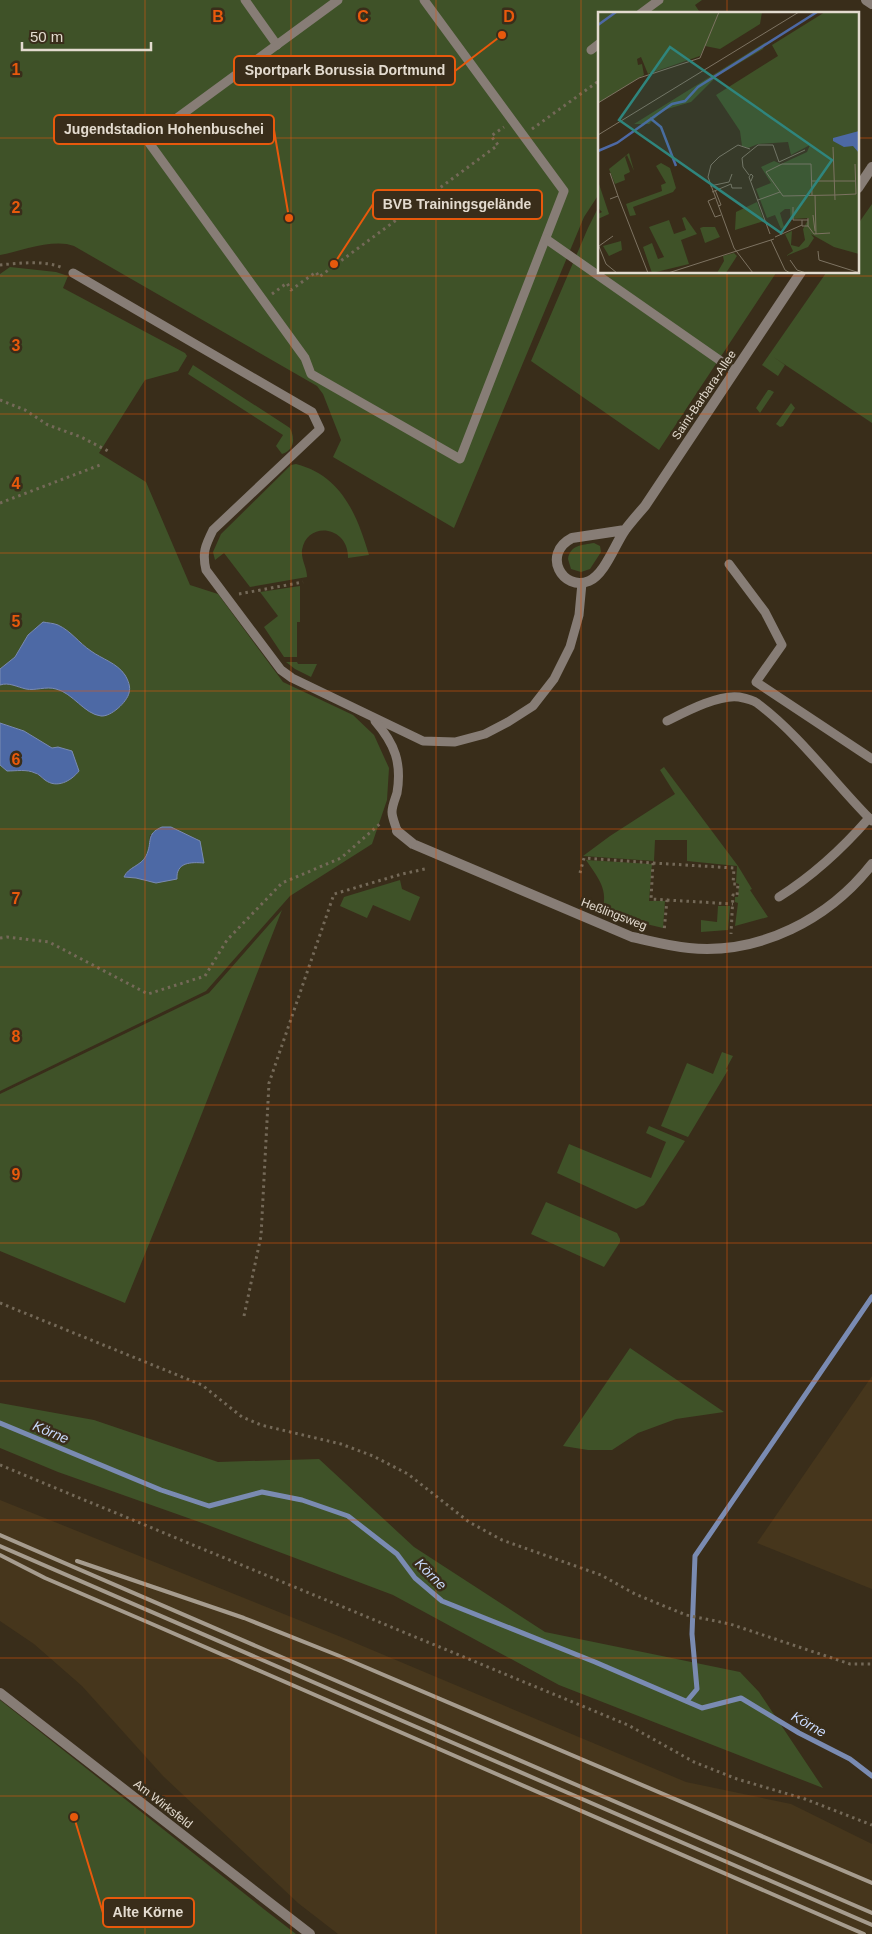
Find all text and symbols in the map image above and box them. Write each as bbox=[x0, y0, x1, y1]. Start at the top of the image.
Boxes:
text: B bbox=[212, 8, 224, 25]
text: C bbox=[357, 8, 369, 25]
text: D bbox=[503, 8, 515, 25]
inset map bbox=[598, 12, 860, 274]
scale bar bbox=[22, 20, 151, 52]
text: 50 m bbox=[30, 28, 63, 45]
callout: Sportpark Borussia Dortmund bbox=[234, 56, 455, 85]
text: 1 bbox=[12, 61, 21, 78]
text: Sportpark Borussia Dortmund bbox=[245, 62, 445, 78]
callout: Jugendstadion Hohenbuschei bbox=[54, 115, 274, 144]
text: Jugendstadion Hohenbuschei bbox=[64, 121, 264, 137]
callout: BVB Trainingsgelände bbox=[373, 190, 542, 219]
text: BVB Trainingsgelände bbox=[383, 196, 532, 212]
text: 2 bbox=[12, 199, 21, 216]
text: 3 bbox=[12, 337, 21, 354]
street label: Saint-Barbara-Allee bbox=[669, 347, 739, 442]
text: 4 bbox=[12, 475, 21, 492]
text: 5 bbox=[12, 613, 21, 630]
text: 6 bbox=[12, 751, 21, 768]
text: 7 bbox=[12, 890, 21, 907]
street label: Heßlingsweg bbox=[579, 895, 649, 933]
text: 8 bbox=[12, 1028, 21, 1045]
text: 9 bbox=[12, 1166, 21, 1183]
water label: Körne bbox=[31, 1417, 72, 1447]
water label: Körne bbox=[412, 1555, 450, 1593]
water label: Körne bbox=[789, 1708, 829, 1740]
street label: Am Wirksfeld bbox=[131, 1777, 195, 1831]
callout: Alte Körne bbox=[103, 1898, 194, 1927]
text: Alte Körne bbox=[113, 1904, 184, 1920]

